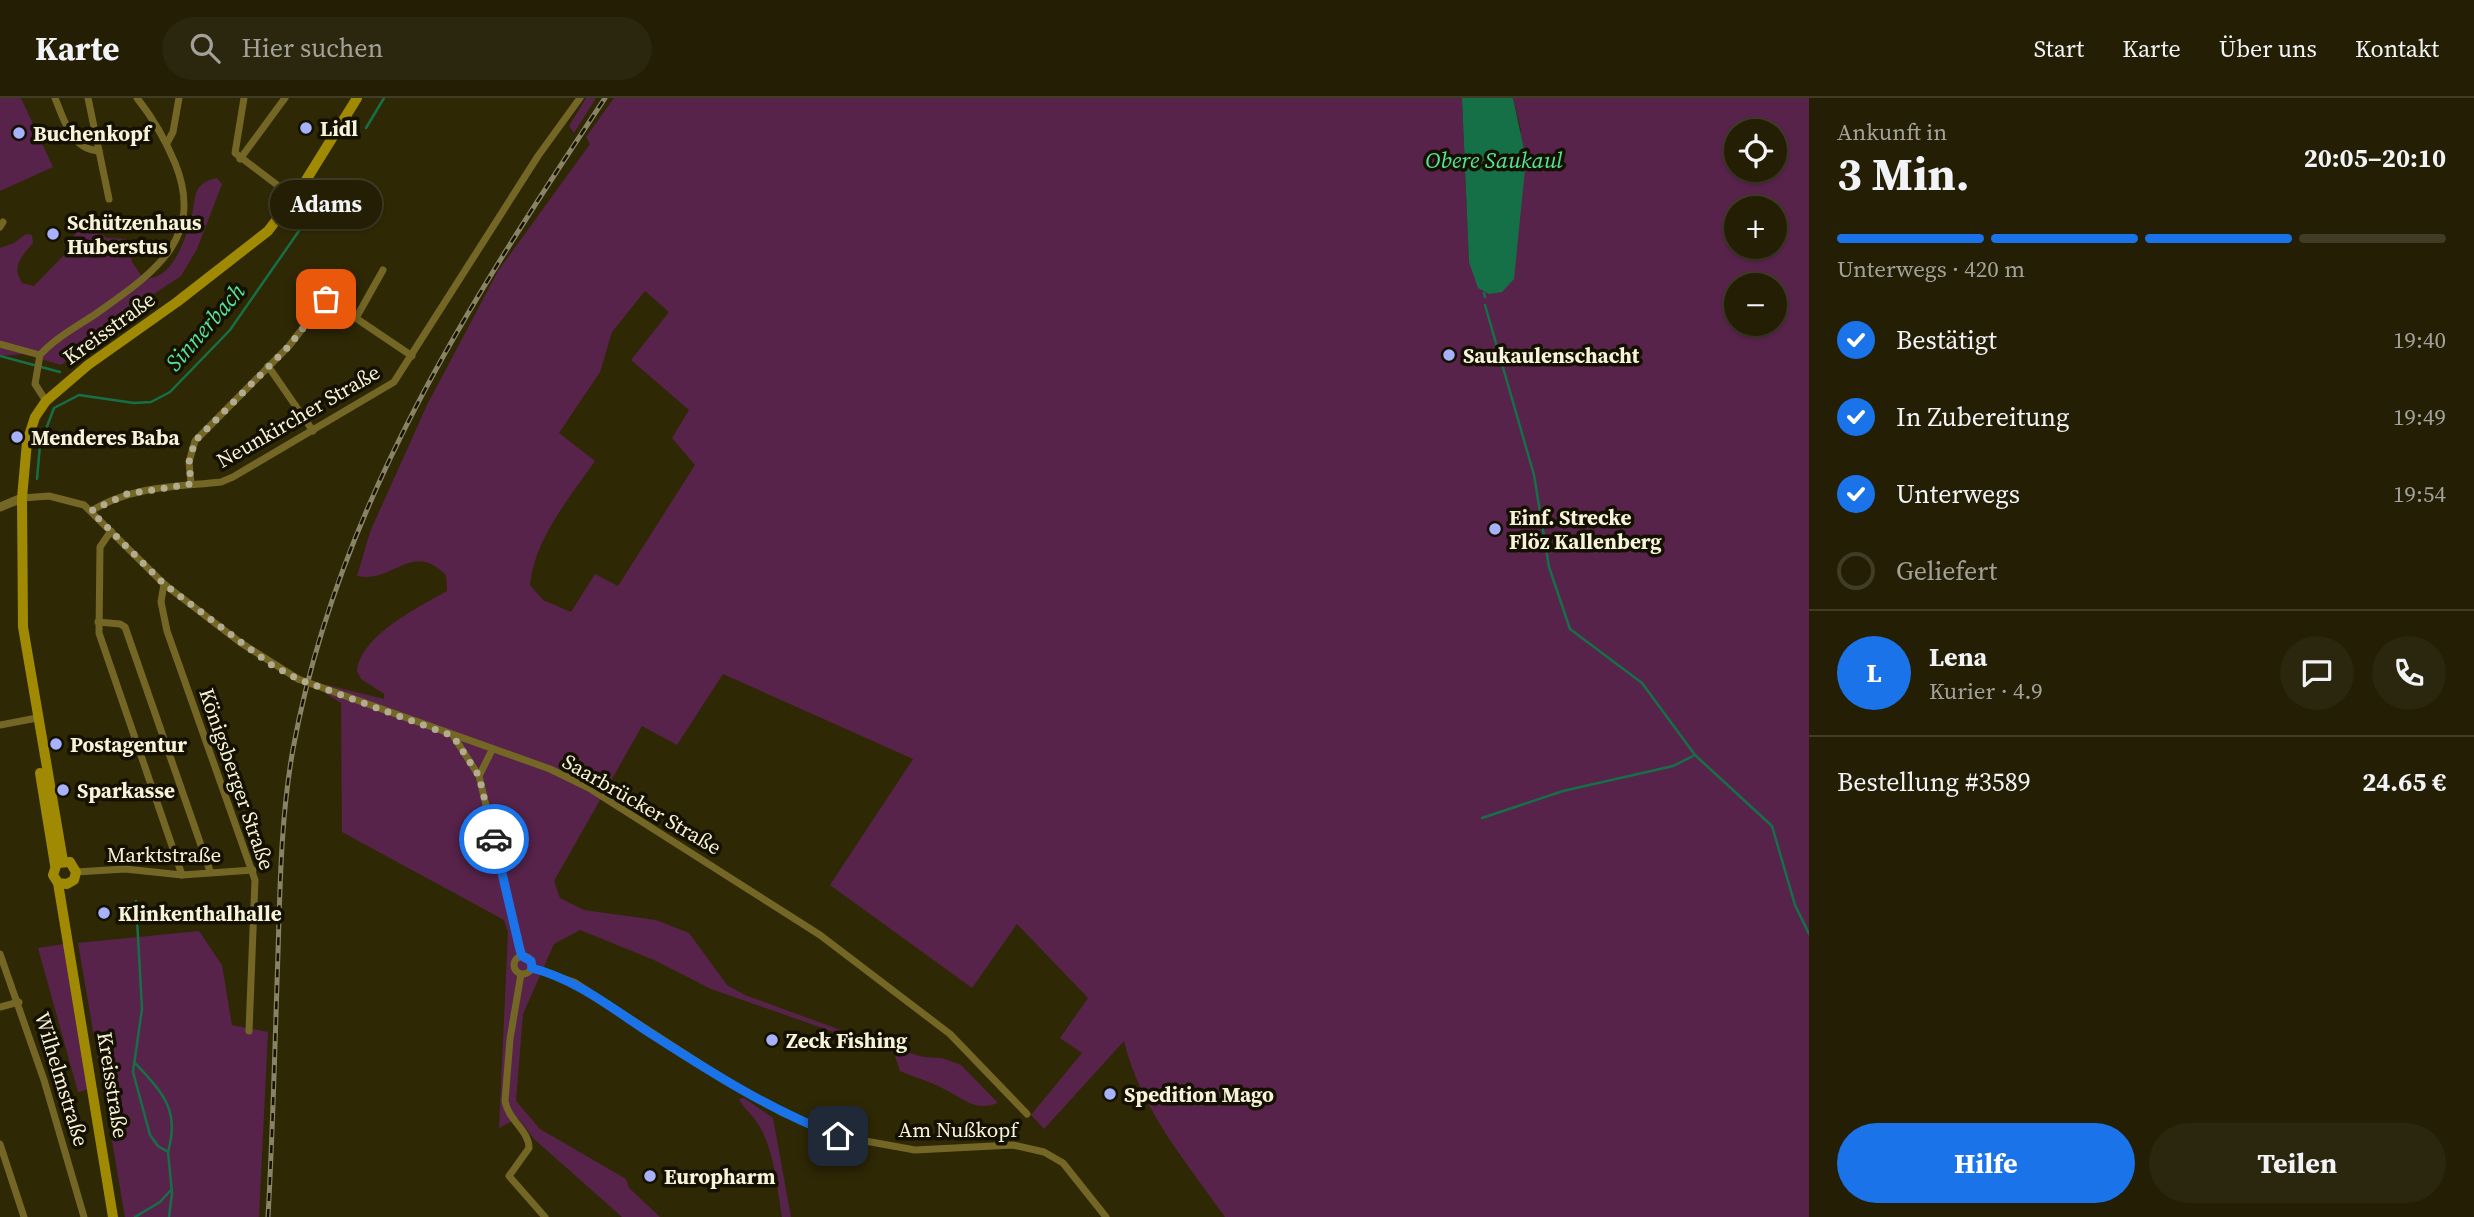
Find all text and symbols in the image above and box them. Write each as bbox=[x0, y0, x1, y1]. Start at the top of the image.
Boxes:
search box bbox=[162, 17, 652, 80]
text: Karte bbox=[35, 26, 120, 71]
icon: search bbox=[186, 29, 224, 67]
text: Hier suchen bbox=[242, 30, 383, 66]
text: Start bbox=[2034, 32, 2084, 65]
text: Karte bbox=[2122, 32, 2181, 65]
text: Über uns bbox=[2219, 32, 2317, 65]
text: Kontakt bbox=[2355, 32, 2439, 65]
place label: Lidl bbox=[320, 114, 358, 143]
text: Ankunft in bbox=[1837, 116, 1947, 148]
place label: Buchenkopf bbox=[33, 119, 153, 148]
map controls bbox=[1724, 119, 1787, 336]
button: locate bbox=[1724, 119, 1787, 182]
marker: Lidl bbox=[298, 120, 314, 136]
marker: Buchenkopf bbox=[11, 125, 27, 141]
text: 20:05–20:10 bbox=[2304, 140, 2446, 176]
text: 3 Min. bbox=[1837, 142, 1970, 205]
water label: Obere Saukaul bbox=[1425, 144, 1563, 176]
callout: Adams bbox=[270, 180, 382, 229]
text: Adams bbox=[290, 188, 362, 220]
button: + bbox=[1724, 196, 1787, 259]
place label: Schützenhaus Huberstus bbox=[67, 208, 202, 261]
marker: Schützenhaus Huberstus bbox=[45, 226, 61, 242]
text: Unterwegs · 420 m bbox=[1837, 253, 2025, 285]
pin bbox=[296, 269, 356, 329]
button: − bbox=[1724, 273, 1787, 336]
water label: Sinnerbach bbox=[158, 276, 252, 378]
icon: bag bbox=[307, 280, 345, 318]
street label: Kreisstraße bbox=[57, 285, 161, 371]
icon: check bbox=[1837, 321, 1875, 359]
text: Bestätigt bbox=[1896, 322, 1997, 358]
text: 19:40 bbox=[2393, 324, 2446, 356]
place label: Saukaulenschacht bbox=[1463, 341, 1640, 370]
marker: Saukaulenschacht bbox=[1441, 347, 1457, 363]
street label: Neunkircher Straße bbox=[211, 357, 385, 475]
icon: check bbox=[1837, 398, 1875, 436]
text: In Zubereitung bbox=[1896, 399, 2070, 435]
text: 19:49 bbox=[2393, 401, 2446, 433]
place label: Menderes Baba bbox=[31, 423, 180, 452]
marker: Menderes Baba bbox=[9, 429, 25, 445]
icon: check bbox=[1837, 475, 1875, 513]
text: Unterwegs bbox=[1896, 476, 2020, 512]
text: 19:54 bbox=[2393, 478, 2446, 510]
place label: Einf. Strecke Flöz Kallenberg bbox=[1509, 503, 1662, 556]
marker: Einf. Strecke Flöz Kallenberg bbox=[1487, 521, 1503, 537]
text: Geliefert bbox=[1896, 553, 1997, 589]
button: chat bbox=[2280, 636, 2354, 710]
button: phone bbox=[2372, 636, 2446, 710]
text: Lena bbox=[1929, 639, 1987, 675]
text: L bbox=[1866, 655, 1882, 691]
text: Kurier · 4.9 bbox=[1929, 675, 2043, 707]
street label: Königsberger Straße bbox=[192, 684, 282, 874]
place label: Postagentur bbox=[70, 730, 187, 759]
marker: Postagentur bbox=[48, 736, 64, 752]
street label: Saarbrücker Straße bbox=[557, 747, 727, 861]
text: Bestellung #3589 bbox=[1837, 764, 2031, 800]
text: 24.65 € bbox=[2362, 764, 2446, 800]
place label: Sparkasse bbox=[77, 776, 175, 805]
marker: Sparkasse bbox=[55, 782, 71, 798]
courier bbox=[459, 804, 529, 874]
icon: car bbox=[475, 820, 513, 858]
street label: Marktstraße bbox=[107, 840, 221, 869]
place label: Klinkenthalhalle bbox=[118, 899, 282, 928]
marker: Klinkenthalhalle bbox=[96, 905, 112, 921]
street label: Wilhelmstraße bbox=[28, 1008, 96, 1150]
place label: Zeck Fishing bbox=[786, 1026, 908, 1055]
street label: Kreisstraße bbox=[90, 1030, 136, 1140]
marker: Zeck Fishing bbox=[764, 1032, 780, 1048]
place label: Spedition Mago bbox=[1124, 1080, 1274, 1109]
marker: Spedition Mago bbox=[1102, 1086, 1118, 1102]
pin bbox=[808, 1106, 868, 1166]
street label: Am Nußkopf bbox=[898, 1115, 1019, 1144]
icon: home bbox=[819, 1117, 857, 1155]
button: Hilfe bbox=[1837, 1123, 2135, 1203]
button: Teilen bbox=[2149, 1123, 2446, 1203]
place label: Europharm bbox=[664, 1162, 775, 1191]
marker: Europharm bbox=[642, 1168, 658, 1184]

